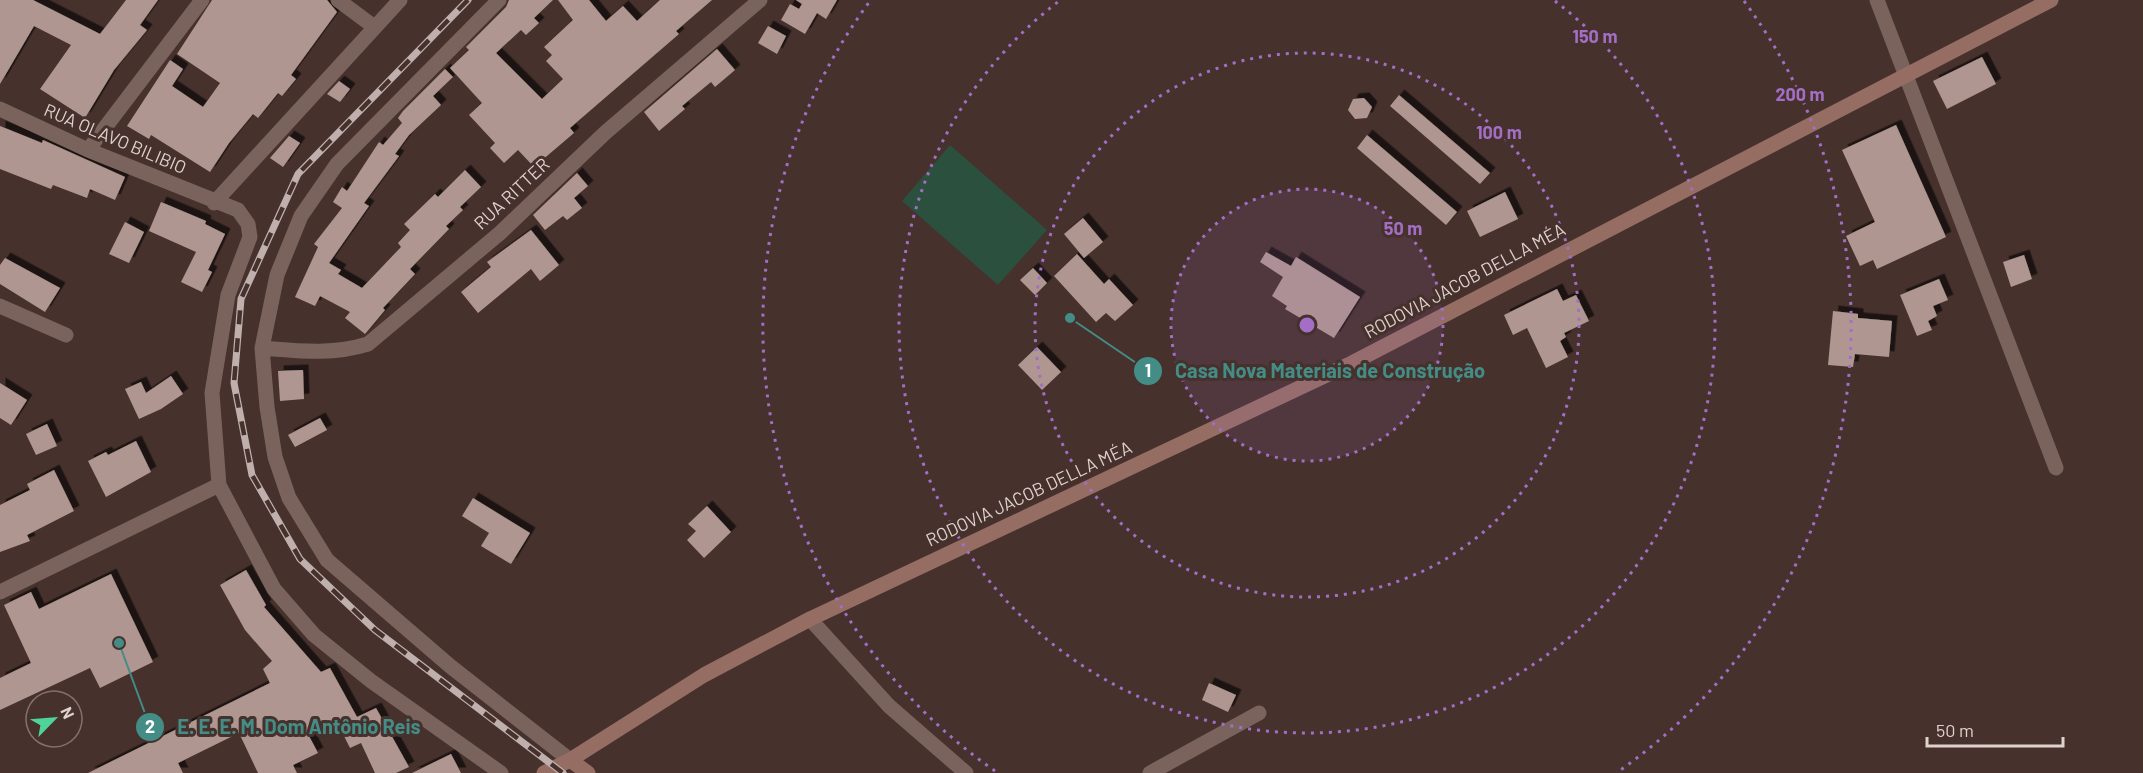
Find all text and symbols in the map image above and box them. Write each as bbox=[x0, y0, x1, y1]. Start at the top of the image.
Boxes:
text: 150 m bbox=[1573, 25, 1617, 47]
text: 200 m bbox=[1775, 83, 1825, 105]
street label: RUA OLAVO BILIBIO bbox=[41, 98, 190, 178]
text: 100 m bbox=[1476, 121, 1522, 143]
street label: RUA RITTER bbox=[469, 153, 554, 234]
text: 50 m bbox=[1384, 217, 1422, 239]
street label: RODOVIA JACOB DELLA MÉA bbox=[1360, 218, 1569, 343]
centre of rings bbox=[1297, 315, 1317, 335]
callout: Casa Nova Materiais de Construção bbox=[1133, 352, 1497, 390]
text: Casa Nova Materiais de Construção bbox=[1175, 358, 1485, 382]
text: 1 bbox=[1145, 359, 1151, 381]
street label: RODOVIA JACOB DELLA MÉA bbox=[922, 436, 1135, 551]
north arrow bbox=[24, 689, 84, 749]
text: N bbox=[57, 704, 79, 721]
callout: E. E. E. M. Dom Antônio Reis bbox=[135, 708, 433, 746]
scale bar bbox=[1927, 710, 2064, 748]
text: E. E. E. M. Dom Antônio Reis bbox=[177, 714, 421, 738]
text: 2 bbox=[145, 715, 155, 737]
text: 50 m bbox=[1936, 719, 1974, 741]

